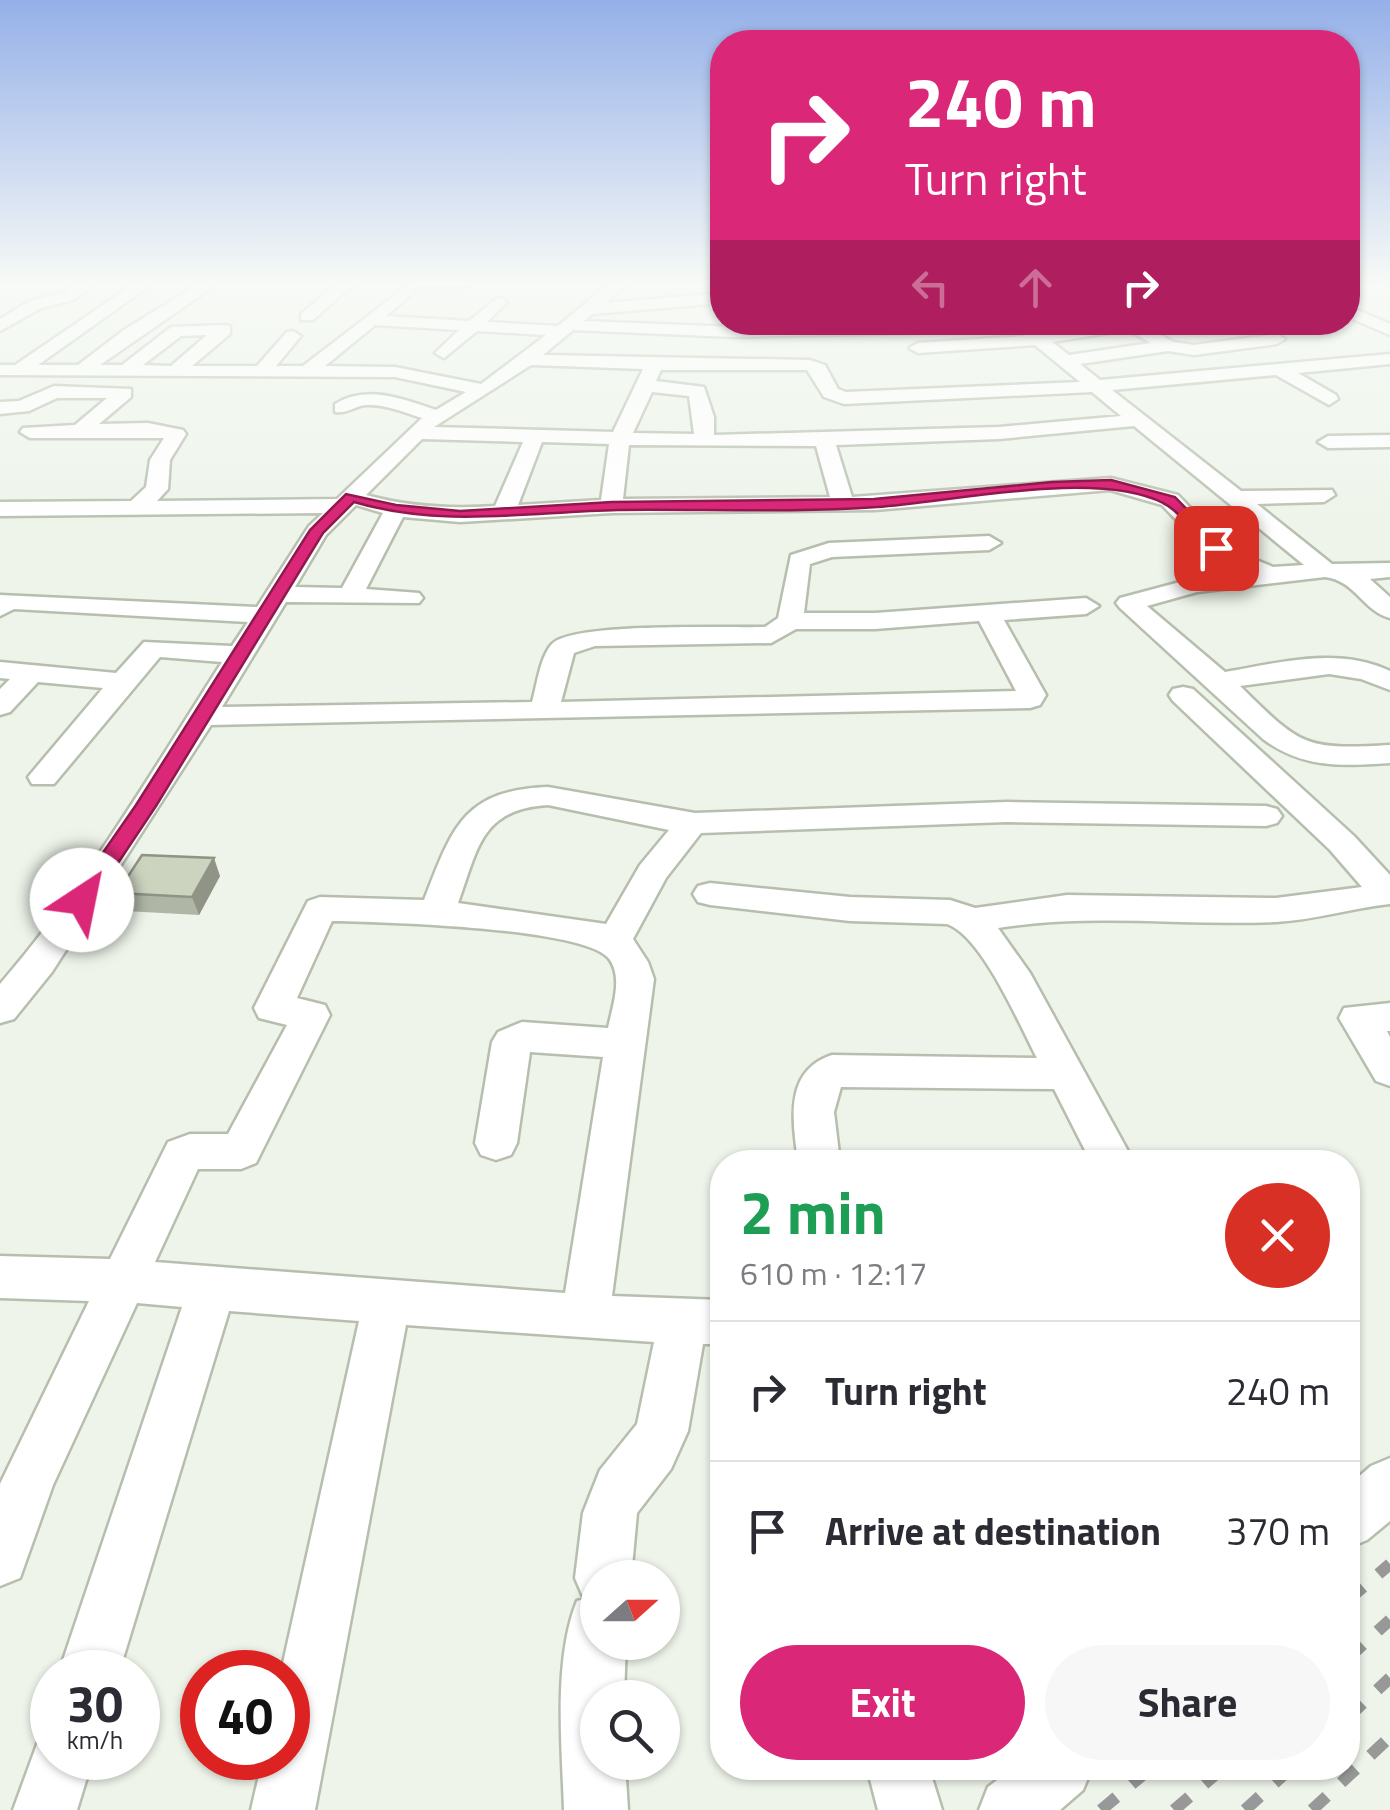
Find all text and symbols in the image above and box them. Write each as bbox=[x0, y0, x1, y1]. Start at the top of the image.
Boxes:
text: 240 m bbox=[905, 48, 1097, 154]
icon: right bbox=[740, 70, 870, 200]
text: Turn right bbox=[905, 144, 1087, 212]
icon: left bbox=[903, 260, 958, 315]
icon: ahead bbox=[1008, 260, 1063, 315]
icon: right bbox=[1113, 260, 1168, 315]
pin bbox=[1174, 506, 1259, 591]
icon: arrive bbox=[1189, 521, 1244, 576]
position arrow bbox=[30, 848, 134, 952]
text: 2 min bbox=[740, 1166, 886, 1257]
button: close bbox=[1225, 1183, 1330, 1288]
text: 610 m · 12:17 bbox=[740, 1249, 927, 1297]
text: Turn right bbox=[825, 1362, 987, 1420]
text: 240 m bbox=[1226, 1362, 1330, 1420]
icon: right bbox=[740, 1364, 795, 1419]
text: Arrive at destination bbox=[825, 1502, 1161, 1560]
text: 370 m bbox=[1226, 1502, 1330, 1560]
icon: arrive bbox=[740, 1504, 795, 1559]
north arrow bbox=[580, 1560, 680, 1660]
map controls bbox=[580, 1560, 680, 1780]
button: Exit bbox=[740, 1645, 1025, 1760]
button: Share bbox=[1045, 1645, 1330, 1760]
speed limit sign: 40 bbox=[180, 1650, 310, 1780]
text: 30 bbox=[67, 1665, 123, 1741]
button: search bbox=[580, 1680, 680, 1780]
text: km/h bbox=[67, 1721, 123, 1759]

